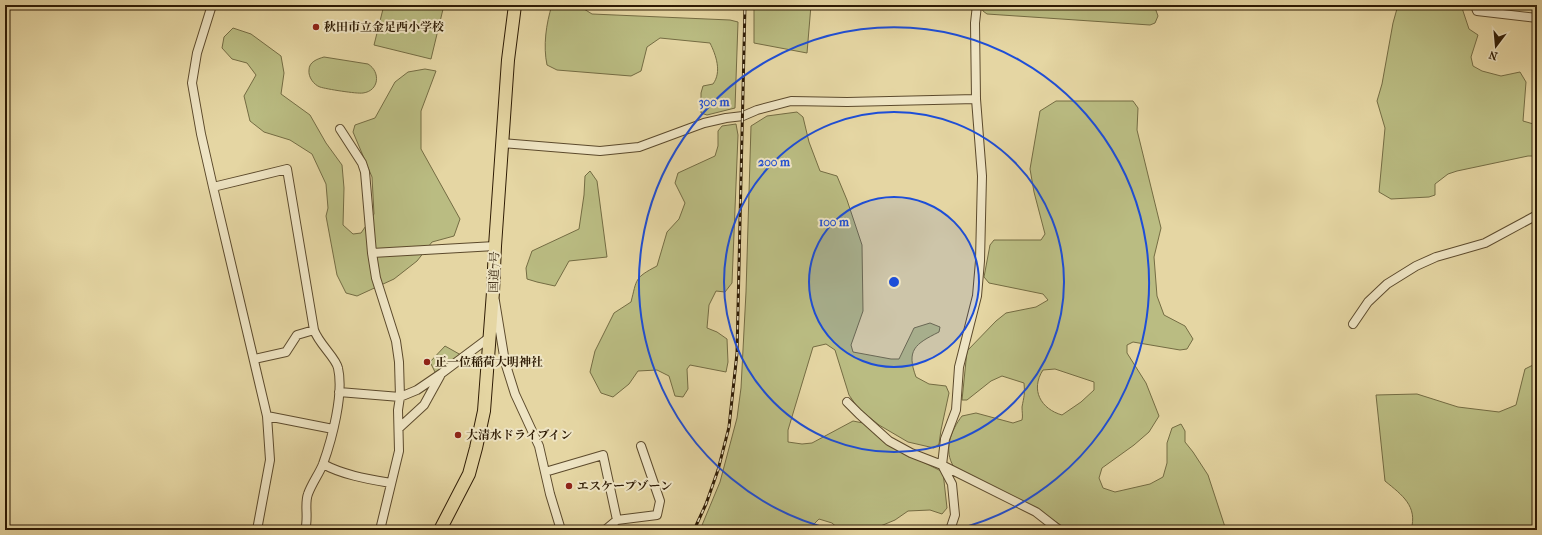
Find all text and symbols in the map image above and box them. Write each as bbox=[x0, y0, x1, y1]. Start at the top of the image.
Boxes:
place label: 秋田市立金足西小学校 bbox=[324, 20, 444, 34]
marker: 秋田市立金足西小学校 bbox=[311, 22, 321, 32]
north arrow bbox=[1476, 26, 1516, 66]
text: N bbox=[1487, 48, 1499, 63]
text: 300 m bbox=[699, 95, 730, 110]
text: 200 m bbox=[758, 155, 791, 169]
text: 100 m bbox=[819, 215, 850, 229]
street label: 国道7号 bbox=[486, 251, 502, 293]
centre of rings bbox=[887, 275, 901, 289]
place label: 正一位稲荷大明神社 bbox=[435, 355, 543, 369]
marker: 正一位稲荷大明神社 bbox=[422, 357, 432, 367]
place label: 大清水ドライブイン bbox=[466, 428, 572, 442]
marker: 大清水ドライブイン bbox=[453, 430, 463, 440]
place label: エスケープゾーン bbox=[577, 479, 672, 493]
marker: エスケープゾーン bbox=[564, 481, 574, 491]

